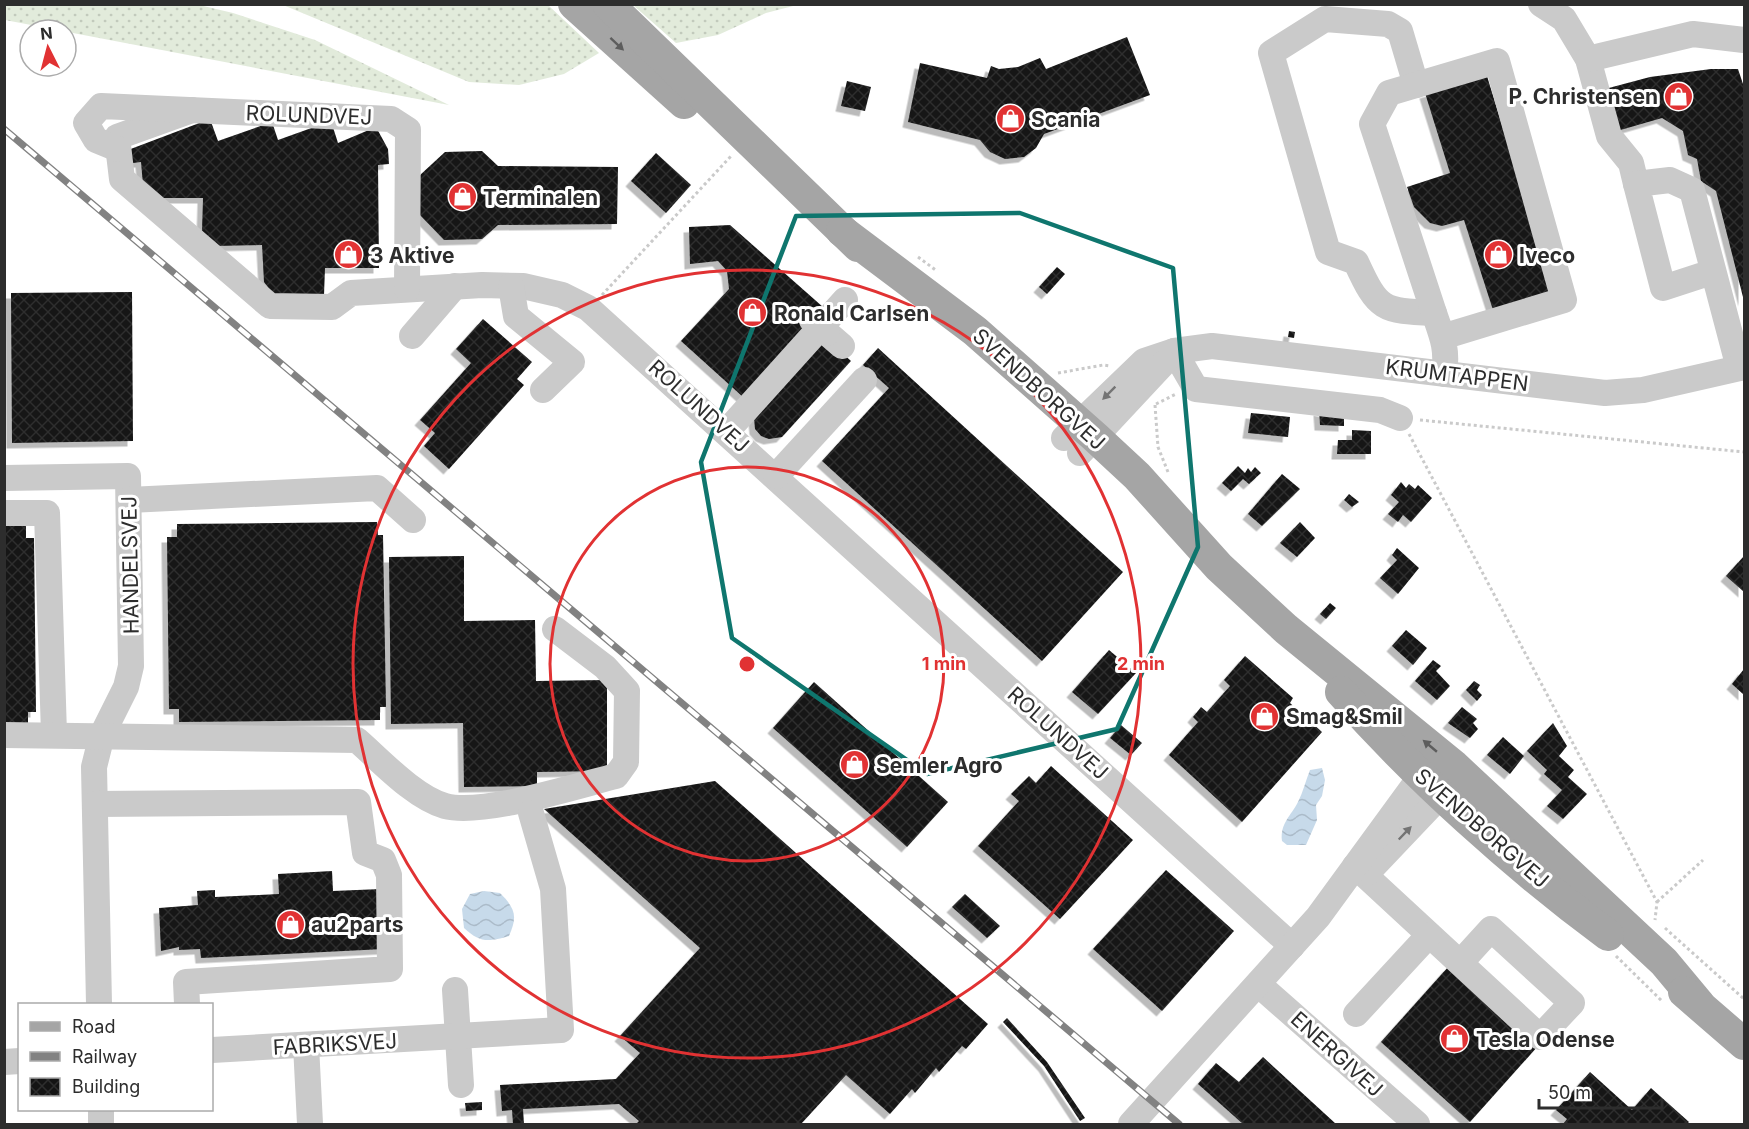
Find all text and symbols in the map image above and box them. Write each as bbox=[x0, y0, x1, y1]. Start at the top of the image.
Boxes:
north arrow bbox=[18, 18, 78, 78]
text: N bbox=[39, 22, 54, 44]
one-way arrow bbox=[609, 37, 624, 50]
shop icon: P. Christensen bbox=[1663, 80, 1695, 112]
place label: P. Christensen bbox=[1509, 84, 1658, 109]
street label: ROLUNDVEJ bbox=[245, 100, 373, 130]
shop icon: Scania bbox=[994, 103, 1026, 135]
place label: Scania bbox=[1031, 107, 1100, 132]
shop icon: Terminalen bbox=[446, 181, 478, 213]
place label: Terminalen bbox=[483, 185, 598, 210]
shop icon: 3 Aktive bbox=[333, 239, 365, 271]
shop icon: Iveco bbox=[1482, 239, 1514, 271]
place label: 3 Aktive bbox=[370, 243, 455, 268]
place label: Iveco bbox=[1519, 243, 1575, 268]
shop icon: Ronald Carlsen bbox=[737, 297, 769, 329]
place label: Ronald Carlsen bbox=[774, 301, 929, 326]
street label: SVENDBORGVEJ bbox=[968, 323, 1110, 455]
street label: ROLUNDVEJ bbox=[644, 354, 754, 458]
street label: KRUMTAPPEN bbox=[1384, 354, 1530, 396]
one-way arrow bbox=[1102, 386, 1116, 401]
street label: HANDELSVEJ bbox=[116, 496, 144, 634]
text: 1 min bbox=[922, 653, 966, 674]
text: 2 min bbox=[1117, 653, 1165, 674]
centre of rings bbox=[737, 654, 757, 674]
street label: ROLUNDVEJ bbox=[1003, 681, 1113, 785]
shop icon: Smag&Smil bbox=[1249, 700, 1281, 732]
place label: Smag&Smil bbox=[1286, 704, 1403, 729]
one-way arrow bbox=[1423, 740, 1438, 753]
shop icon: Semler Agro bbox=[839, 749, 871, 781]
place label: Semler Agro bbox=[876, 753, 1003, 778]
street label: SVENDBORGVEJ bbox=[1410, 763, 1554, 893]
one-way arrow bbox=[1398, 825, 1412, 840]
shop icon: au2parts bbox=[274, 908, 306, 940]
place label: au2parts bbox=[311, 912, 403, 937]
legend bbox=[18, 1003, 213, 1111]
street label: ENERGIVEJ bbox=[1286, 1006, 1388, 1102]
text: Road bbox=[72, 1016, 115, 1037]
shop icon: Tesla Odense bbox=[1439, 1023, 1471, 1055]
place label: Tesla Odense bbox=[1476, 1027, 1615, 1052]
street label: FABRIKSVEJ bbox=[272, 1028, 398, 1060]
text: Railway bbox=[72, 1046, 137, 1067]
scale bar bbox=[1539, 1072, 1662, 1110]
text: Building bbox=[72, 1076, 140, 1097]
text: 50 m bbox=[1548, 1082, 1591, 1103]

